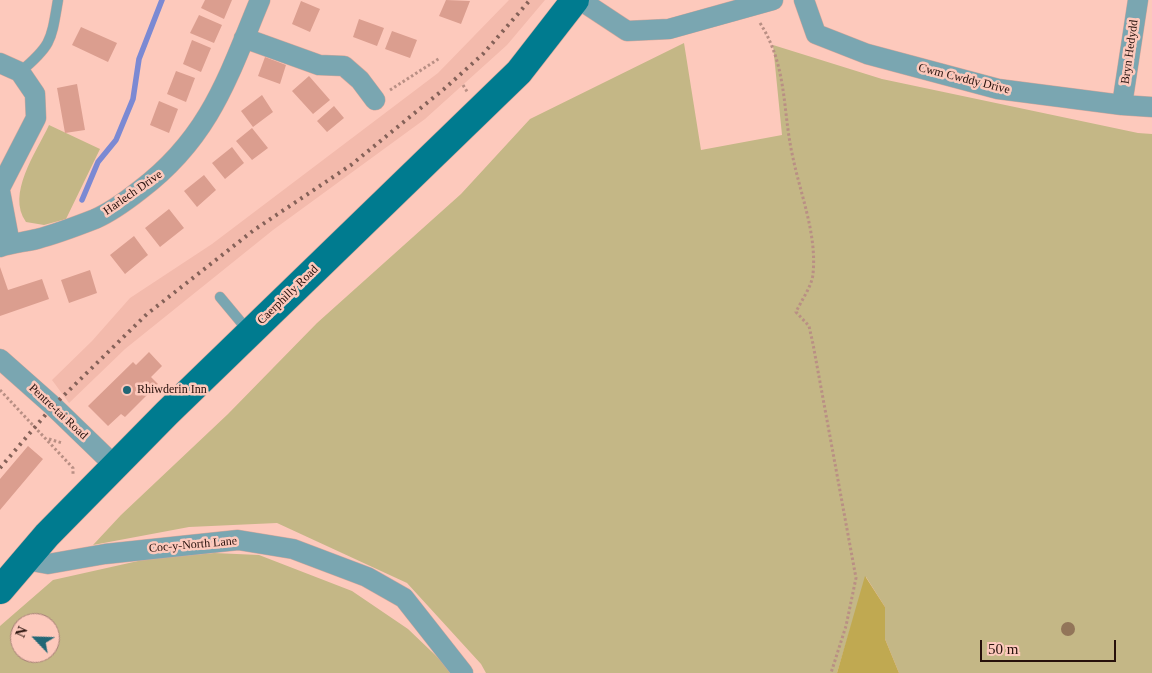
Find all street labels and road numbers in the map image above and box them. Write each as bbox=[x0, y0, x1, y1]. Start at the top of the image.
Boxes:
street label: Bryn Hedydd bbox=[1118, 19, 1142, 85]
street label: Cwm Cwddy Drive bbox=[917, 61, 1011, 97]
street label: Harlech Drive bbox=[101, 168, 165, 218]
street label: Caerphilly Road bbox=[255, 262, 321, 328]
street label: Pentre-tai Road bbox=[26, 381, 90, 443]
street label: Coc-y-North Lane bbox=[148, 534, 238, 556]

